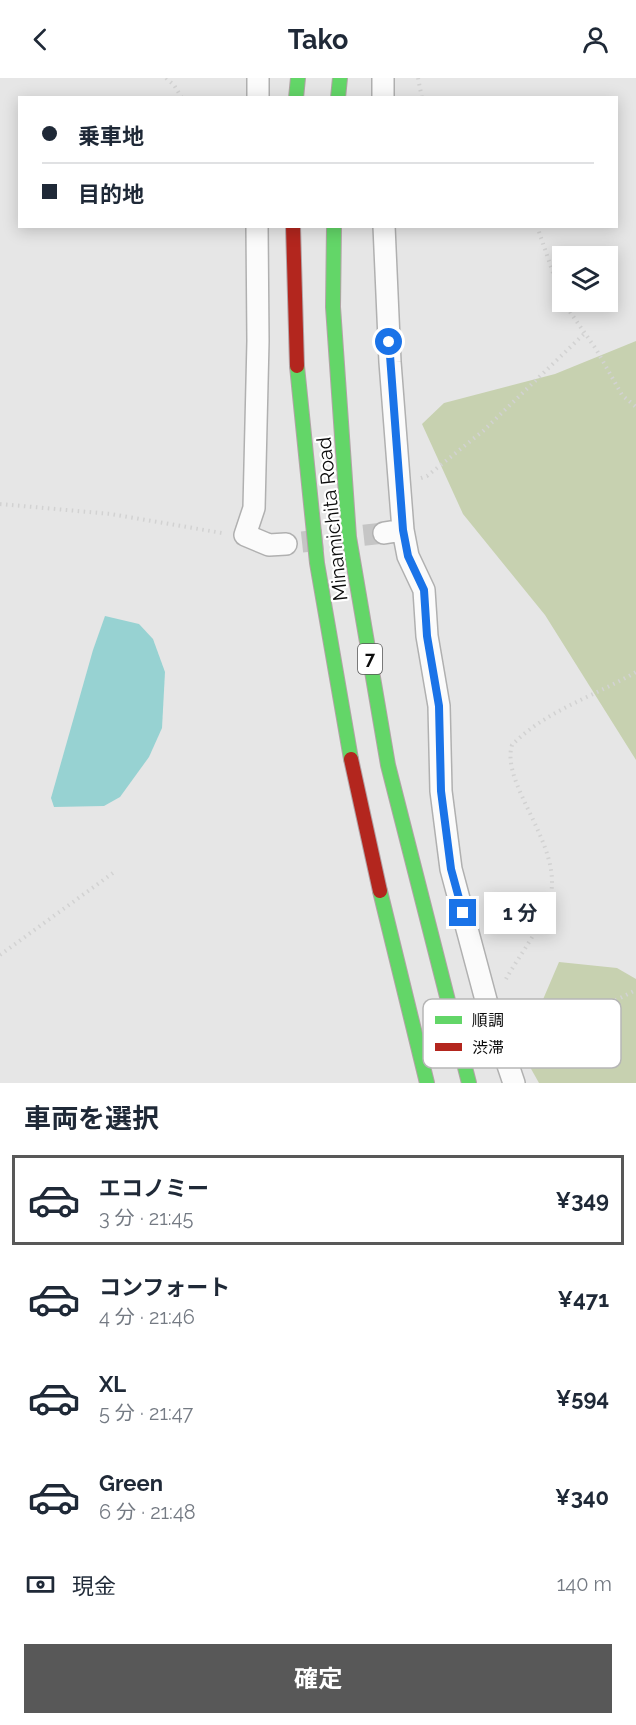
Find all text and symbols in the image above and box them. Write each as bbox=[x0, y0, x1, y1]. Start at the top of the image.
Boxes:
icon: back bbox=[24, 23, 57, 56]
icon: person bbox=[579, 23, 612, 56]
text: Tako bbox=[288, 24, 348, 55]
text: 乗車地 bbox=[78, 123, 144, 149]
text: 目的地 bbox=[78, 181, 144, 207]
map controls bbox=[552, 246, 618, 312]
button: layers bbox=[552, 246, 618, 312]
route start bbox=[375, 328, 402, 355]
street label: Minamichita Road bbox=[311, 436, 353, 602]
road number: 7 bbox=[358, 644, 382, 674]
callout: 1 分 bbox=[484, 892, 556, 934]
route end bbox=[449, 899, 476, 926]
text: 1 分 bbox=[503, 901, 537, 925]
legend bbox=[423, 999, 621, 1068]
text: 順調 bbox=[472, 1011, 504, 1030]
text: 渋滞 bbox=[472, 1038, 504, 1057]
text: 車両を選択 bbox=[24, 1103, 159, 1134]
icon: car bbox=[27, 1173, 81, 1227]
text: エコノミー bbox=[99, 1175, 209, 1201]
text: ¥349 bbox=[556, 1187, 609, 1213]
text: 3 分 · 21:45 bbox=[99, 1206, 193, 1230]
icon: car bbox=[27, 1272, 81, 1326]
text: コンフォート bbox=[99, 1274, 230, 1300]
text: ¥471 bbox=[558, 1286, 609, 1312]
text: 4 分 · 21:46 bbox=[99, 1305, 195, 1329]
icon: car bbox=[27, 1371, 81, 1425]
text: XL bbox=[99, 1371, 126, 1397]
text: ¥594 bbox=[556, 1385, 609, 1411]
text: 5 分 · 21:47 bbox=[99, 1401, 193, 1425]
icon: car bbox=[27, 1470, 81, 1524]
text: Green bbox=[99, 1470, 163, 1496]
text: ¥340 bbox=[555, 1484, 609, 1510]
text: 6 分 · 21:48 bbox=[99, 1500, 196, 1524]
icon: cash bbox=[24, 1568, 57, 1601]
text: 140 m bbox=[557, 1572, 612, 1596]
text: 現金 bbox=[72, 1573, 116, 1599]
button: 確定 bbox=[24, 1644, 612, 1713]

